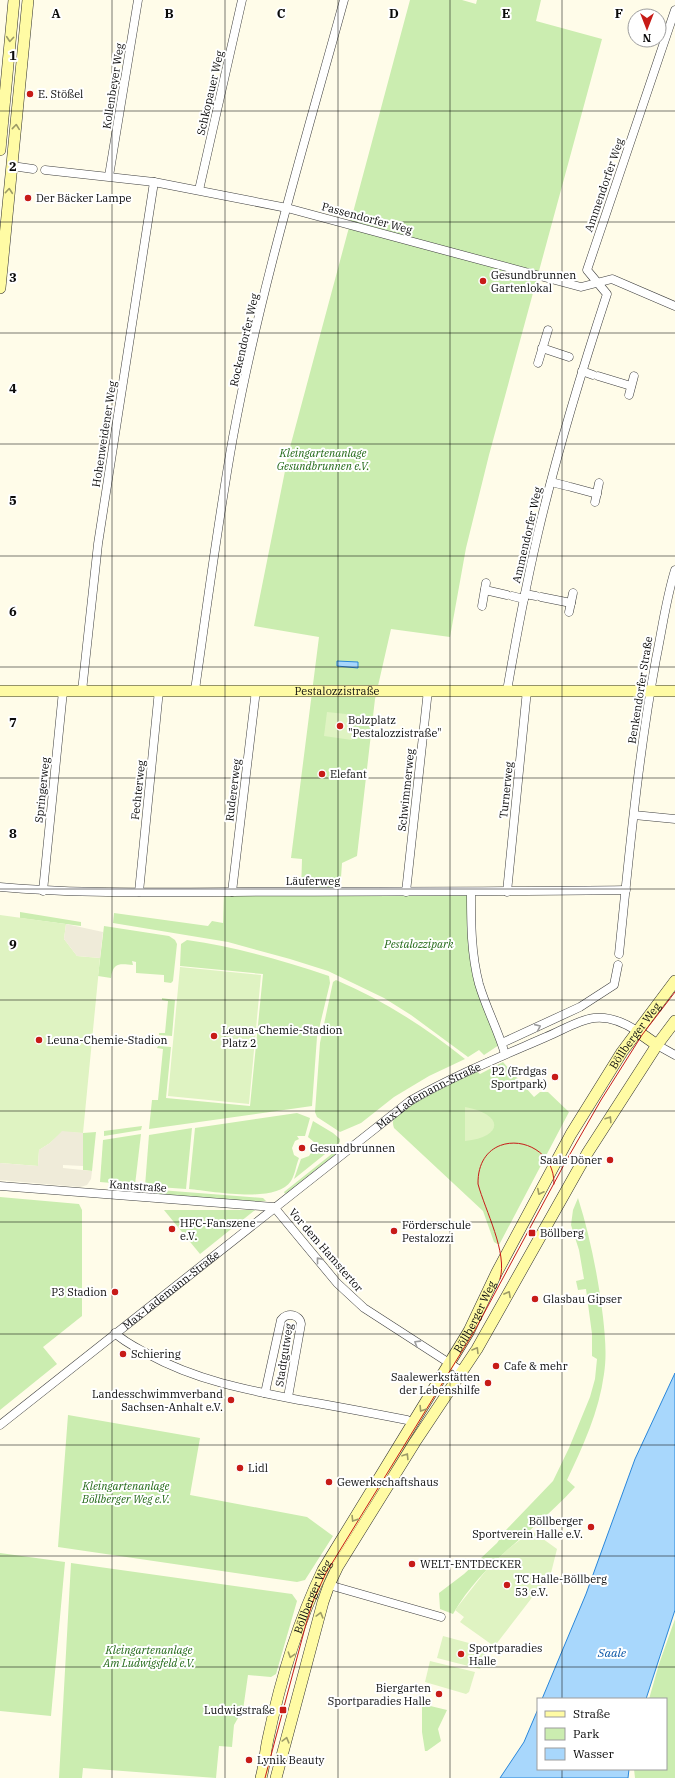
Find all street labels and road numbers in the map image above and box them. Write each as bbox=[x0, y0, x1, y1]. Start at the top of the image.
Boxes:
street label: Kollenbeyer Weg bbox=[99, 42, 127, 130]
street label: Schkopauer Weg bbox=[193, 49, 227, 137]
street label: Ammendorfer Weg bbox=[581, 136, 627, 234]
street label: Passendorfer Weg bbox=[320, 199, 414, 237]
street label: Rockendorfer Weg bbox=[226, 292, 262, 388]
street label: Hohenweidener Weg bbox=[89, 380, 119, 488]
street label: Ammendorfer Weg bbox=[509, 485, 545, 585]
street label: Benkendorfer Straße bbox=[625, 635, 655, 745]
street label: Pestalozzistraße bbox=[295, 684, 380, 698]
street label: Schwimmerweg bbox=[395, 748, 417, 832]
street label: Springerweg bbox=[32, 756, 52, 823]
street label: Rudererweg bbox=[222, 758, 244, 822]
street label: Fechterweg bbox=[128, 759, 148, 821]
street label: Turnerweg bbox=[496, 761, 516, 819]
street label: Läuferweg bbox=[286, 874, 340, 888]
street label: Böllberger Weg bbox=[606, 1000, 664, 1072]
street label: Max-Lademann-Straße bbox=[373, 1059, 483, 1132]
street label: Kantstraße bbox=[109, 1177, 167, 1195]
street label: Vor dem Hamstertor bbox=[286, 1205, 366, 1295]
street label: Max-Lademann-Straße bbox=[120, 1247, 222, 1332]
street label: Böllberger Weg bbox=[450, 1279, 499, 1355]
street label: Stadtgutweg bbox=[272, 1322, 296, 1388]
street label: Böllberger Weg bbox=[291, 1557, 335, 1635]

